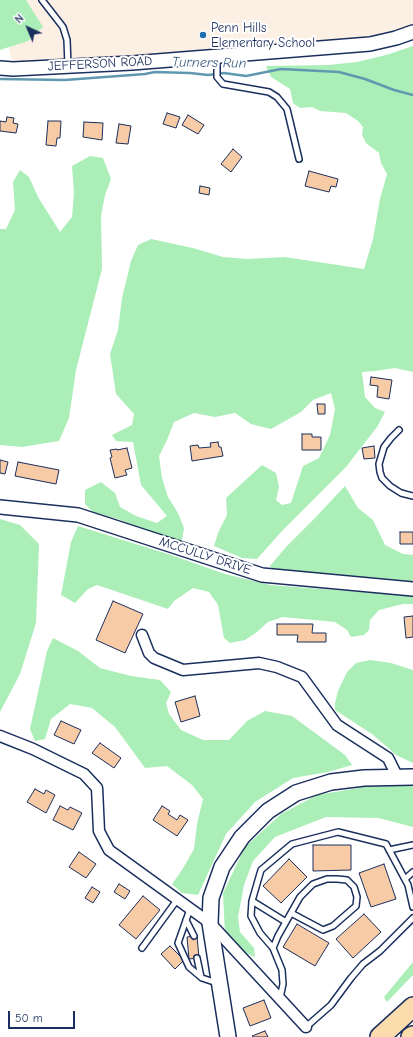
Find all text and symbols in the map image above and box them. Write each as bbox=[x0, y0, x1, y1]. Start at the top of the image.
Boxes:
north arrow bbox=[8, 8, 48, 48]
text: N bbox=[12, 12, 26, 26]
place label: Penn Hills Elementary School bbox=[211, 20, 315, 51]
marker: Penn Hills Elementary School bbox=[198, 30, 208, 40]
street label: JEFFERSON ROAD bbox=[47, 53, 153, 75]
water label: Turners Run bbox=[172, 54, 246, 72]
street label: MCCULLY DRIVE bbox=[157, 534, 253, 578]
scale bar bbox=[10, 1003, 77, 1029]
text: 50 m bbox=[15, 1011, 43, 1025]

